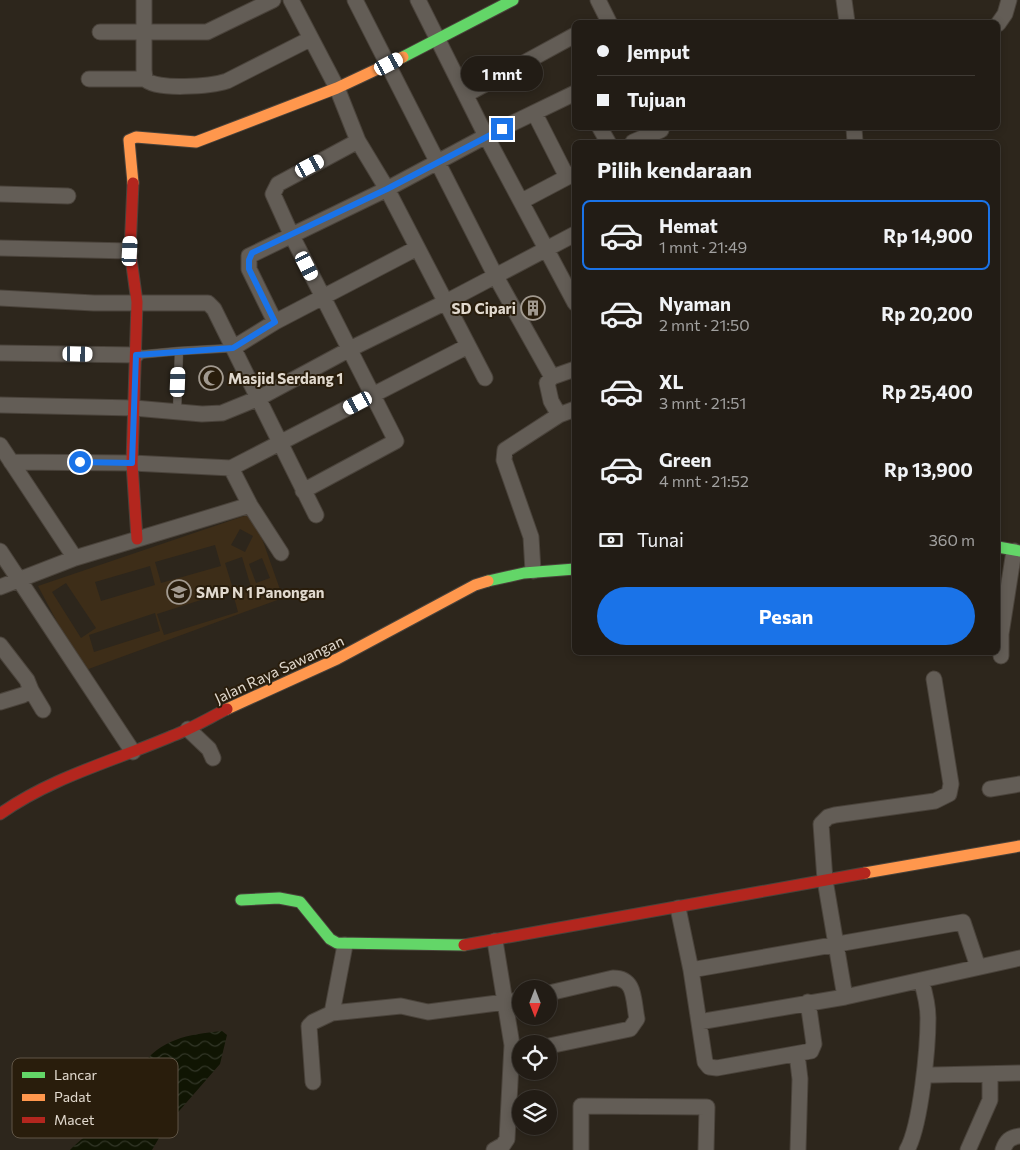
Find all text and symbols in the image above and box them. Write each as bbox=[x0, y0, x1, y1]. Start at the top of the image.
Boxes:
text: Jemput bbox=[627, 40, 690, 63]
car bbox=[372, 50, 405, 78]
callout: 1 mnt bbox=[461, 56, 543, 92]
text: 1 mnt bbox=[482, 64, 522, 83]
text: Tujuan bbox=[627, 88, 686, 111]
route end bbox=[491, 118, 513, 140]
car bbox=[293, 152, 326, 180]
text: Pilih kendaraan bbox=[597, 156, 752, 183]
icon: car bbox=[599, 213, 644, 258]
text: Hemat bbox=[659, 214, 718, 237]
text: Rp 14,900 bbox=[883, 224, 973, 247]
car bbox=[121, 236, 138, 266]
text: 1 mnt · 21:49 bbox=[659, 237, 747, 256]
car bbox=[293, 249, 320, 283]
icon: car bbox=[599, 291, 644, 336]
text: Nyaman bbox=[659, 292, 731, 315]
building icon: SD Cipari bbox=[520, 295, 546, 321]
place label: SD Cipari bbox=[452, 299, 516, 317]
text: Rp 20,200 bbox=[881, 302, 973, 325]
text: 2 mnt · 21:50 bbox=[659, 315, 750, 334]
car bbox=[62, 346, 93, 362]
mosque icon: Masjid Serdang 1 bbox=[198, 365, 224, 391]
car bbox=[169, 367, 186, 397]
place label: Masjid Serdang 1 bbox=[228, 369, 343, 387]
icon: car bbox=[599, 369, 644, 414]
text: XL bbox=[659, 370, 684, 393]
text: Rp 25,400 bbox=[882, 380, 973, 403]
car bbox=[341, 389, 374, 417]
text: 3 mnt · 21:51 bbox=[659, 393, 746, 412]
icon: car bbox=[599, 447, 644, 492]
text: Green bbox=[659, 448, 711, 471]
route start bbox=[69, 451, 91, 473]
text: Rp 13,900 bbox=[884, 458, 973, 481]
text: 4 mnt · 21:52 bbox=[659, 471, 749, 490]
icon: cash bbox=[597, 526, 625, 554]
text: Tunai bbox=[637, 528, 684, 551]
text: 360 m bbox=[929, 530, 975, 549]
school or university icon: SMP N 1 Panongan bbox=[166, 579, 192, 605]
place label: SMP N 1 Panongan bbox=[196, 583, 325, 601]
button: Pesan bbox=[597, 587, 975, 645]
street label: Jalan Raya Sawangan bbox=[211, 631, 347, 707]
north arrow bbox=[512, 980, 558, 1025]
map controls bbox=[512, 980, 557, 1135]
button: locate bbox=[512, 1035, 557, 1080]
legend bbox=[12, 1058, 178, 1138]
text: Lancar bbox=[54, 1066, 98, 1083]
text: Padat bbox=[54, 1088, 92, 1105]
button: layers bbox=[512, 1090, 557, 1135]
text: Macet bbox=[54, 1111, 95, 1128]

